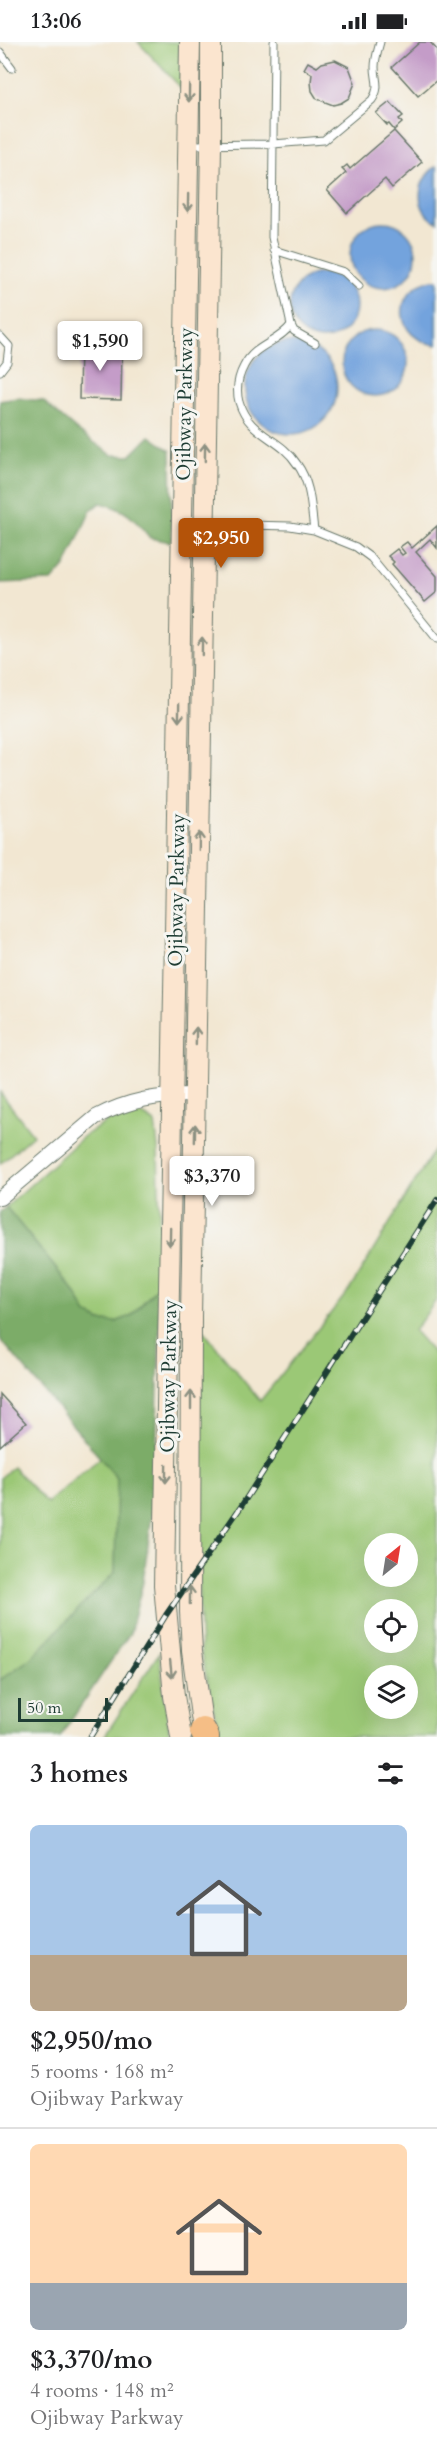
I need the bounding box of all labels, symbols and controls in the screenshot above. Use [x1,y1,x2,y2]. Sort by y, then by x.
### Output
text: 13:06 [30,6,81,36]
one-way arrow [184,83,195,103]
one-way arrow [182,193,194,213]
pin: $1,590 [51,321,149,372]
text: $1,590 [71,327,129,354]
street label: Ojibway Parkway [170,327,199,481]
one-way arrow [199,442,211,462]
pin: $2,950 [172,518,270,569]
text: $2,950 [192,524,250,551]
one-way arrow [196,637,207,657]
one-way arrow [173,703,185,723]
street label: Ojibway Parkway [162,813,191,967]
one-way arrow [193,832,205,852]
one-way arrow [190,1027,202,1047]
one-way arrow [189,1123,200,1143]
pin: $3,370 [163,1156,261,1207]
text: $3,370 [183,1162,241,1189]
one-way arrow [164,1227,176,1247]
street label: Ojibway Parkway [154,1299,183,1453]
one-way arrow [185,1391,196,1411]
one-way arrow [160,1464,172,1484]
north arrow [364,1533,418,1587]
map controls [364,1533,418,1719]
one-way arrow [184,1586,196,1606]
button: locate [364,1599,418,1653]
one-way arrow [165,1658,176,1678]
button: layers [364,1665,418,1719]
scale bar [18,1695,108,1722]
text: 50 m [27,1697,61,1719]
text: 3 homes [30,1756,128,1791]
icon: filters [374,1757,407,1790]
icon: home [165,1864,273,1972]
text: $2,950/mo [30,2023,153,2058]
text: 5 rooms · 168 m² [30,2058,174,2085]
text: Ojibway Parkway [30,2085,184,2112]
icon: home [165,2183,273,2291]
text: $3,370/mo [30,2342,153,2377]
text: 4 rooms · 148 m² [30,2377,174,2404]
text: Ojibway Parkway [30,2404,184,2431]

